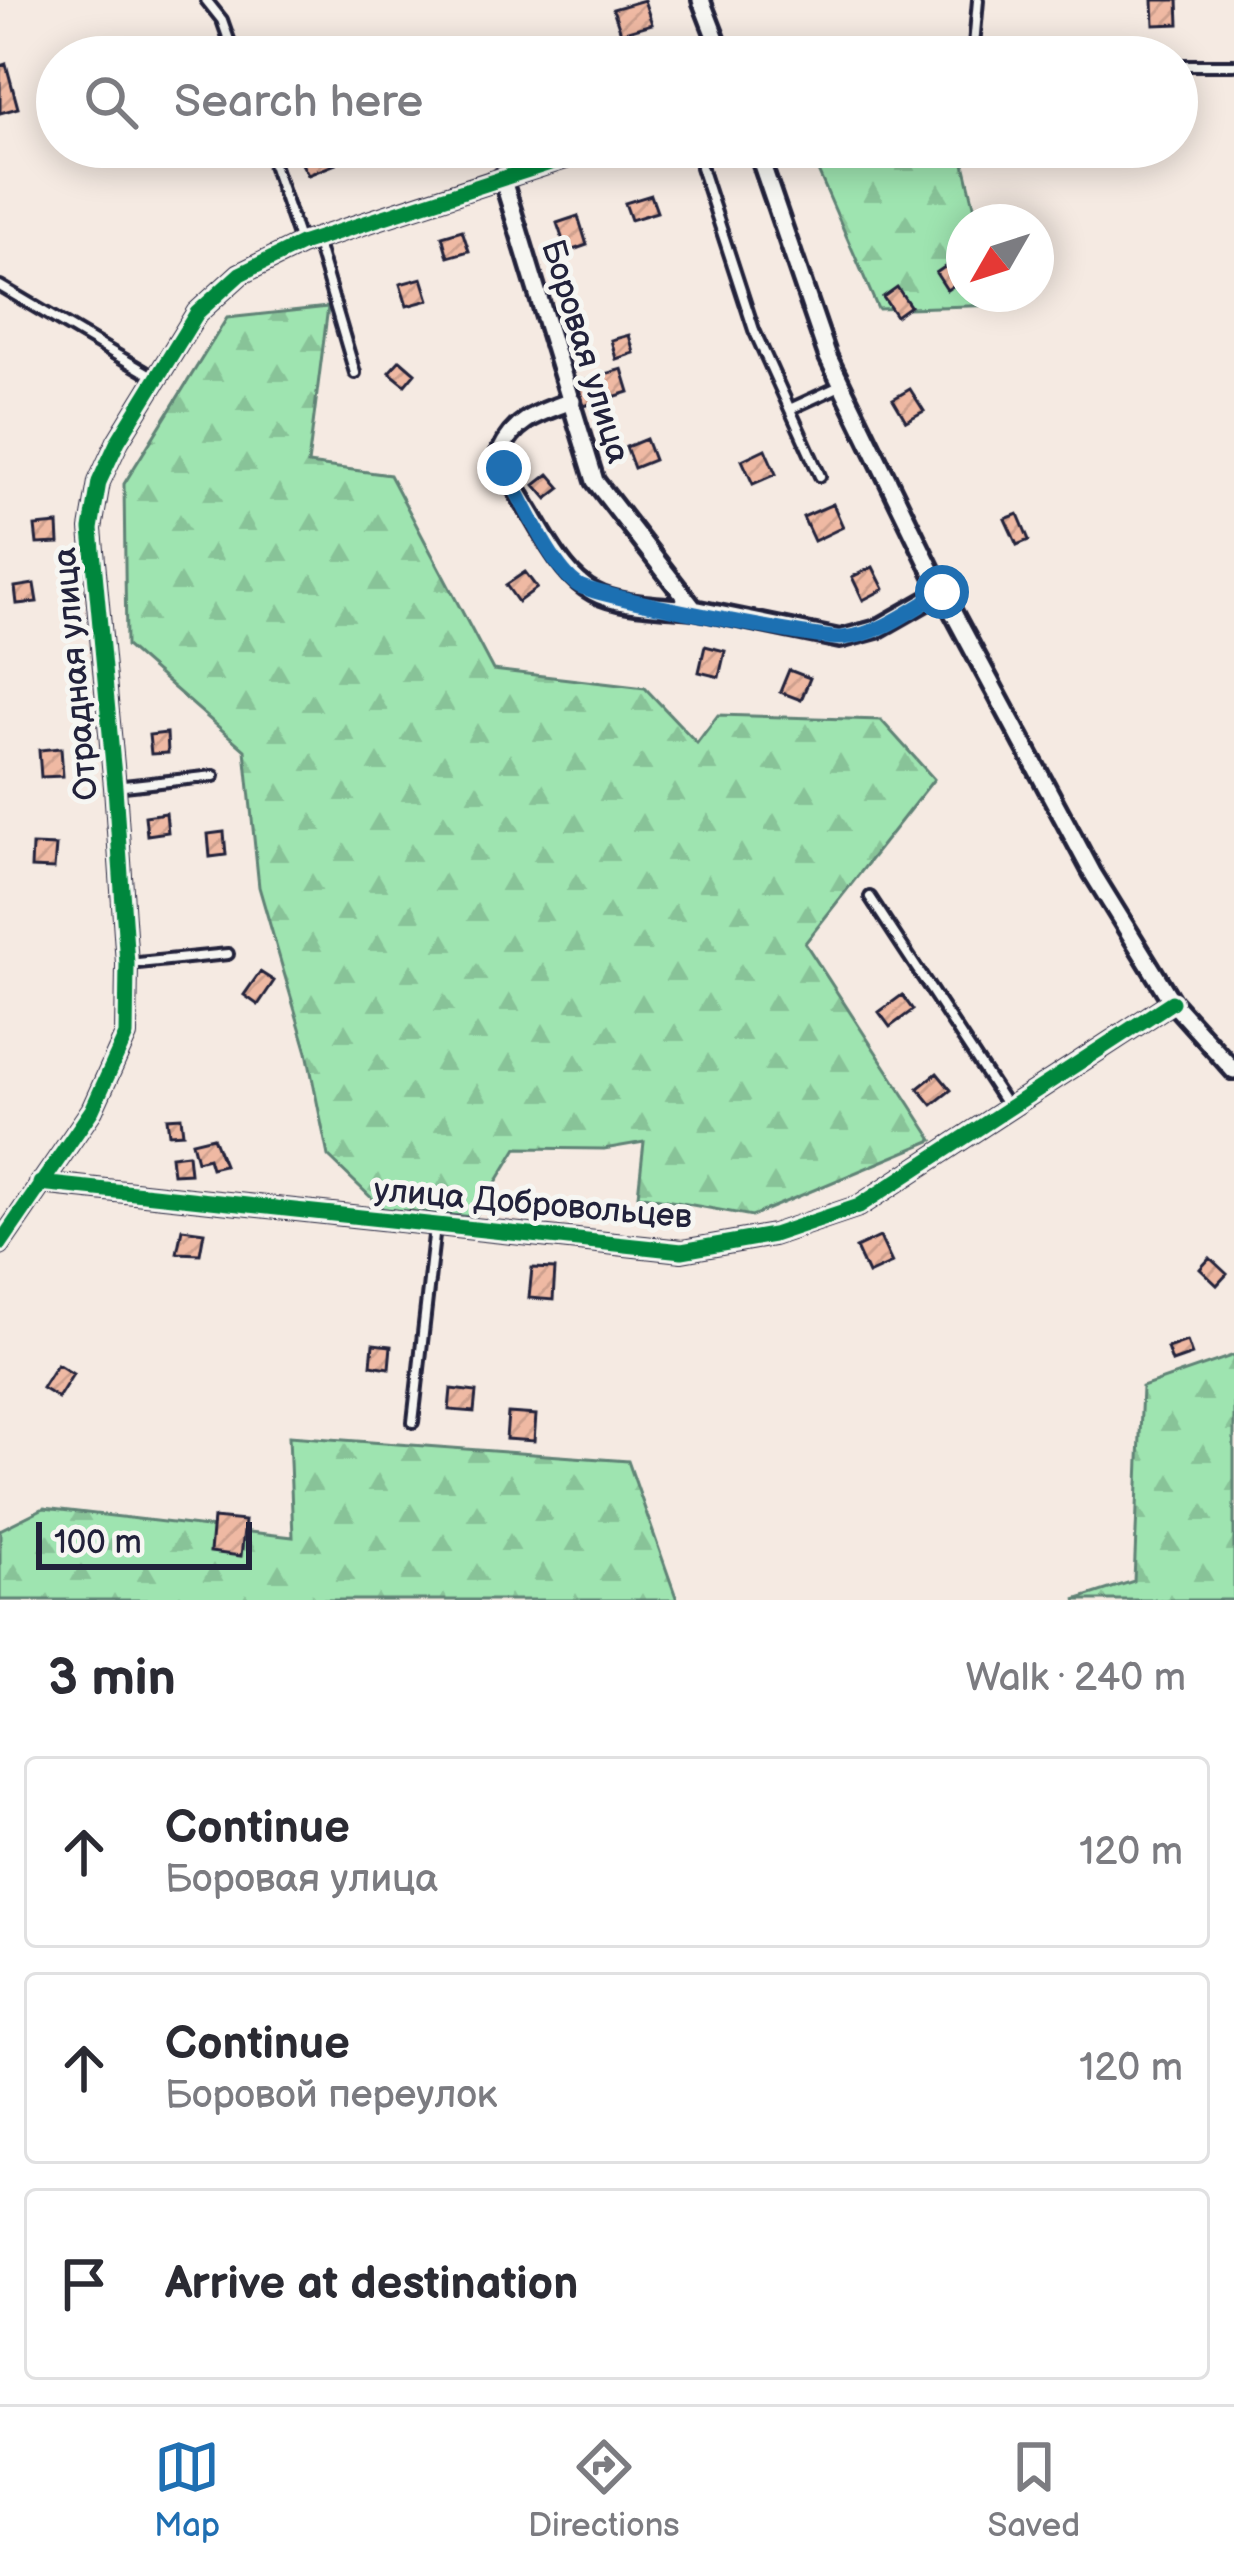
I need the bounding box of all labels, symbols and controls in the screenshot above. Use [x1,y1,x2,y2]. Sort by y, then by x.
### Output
search box [36,36,1198,168]
icon: search [78,69,144,135]
text: Search here [174,75,423,130]
north arrow [946,204,1054,312]
street label: Боровая улица [532,235,638,468]
route end [477,441,531,495]
street label: Отрадная улица [45,546,107,802]
route start [915,565,969,619]
street label: улица Добровольцев [372,1170,693,1238]
scale bar [36,1516,252,1569]
text: 100 m [54,1523,142,1563]
text: 3 min [48,1648,176,1709]
text: Walk · 240 m [965,1655,1186,1702]
text: Continue [165,1801,350,1856]
icon: ahead [51,1819,117,1885]
text: 120 m [1079,1829,1183,1876]
text: Боровая улица [165,1856,438,1903]
text: Continue [165,2017,350,2072]
icon: ahead [51,2035,117,2101]
text: 120 m [1079,2045,1183,2092]
text: Боровой переулок [165,2072,498,2119]
icon: arrive [51,2251,117,2317]
text: Arrive at destination [165,2257,578,2312]
tab: Map [154,2434,220,2546]
tab: Directions [528,2434,680,2546]
tab: Saved [987,2434,1080,2546]

